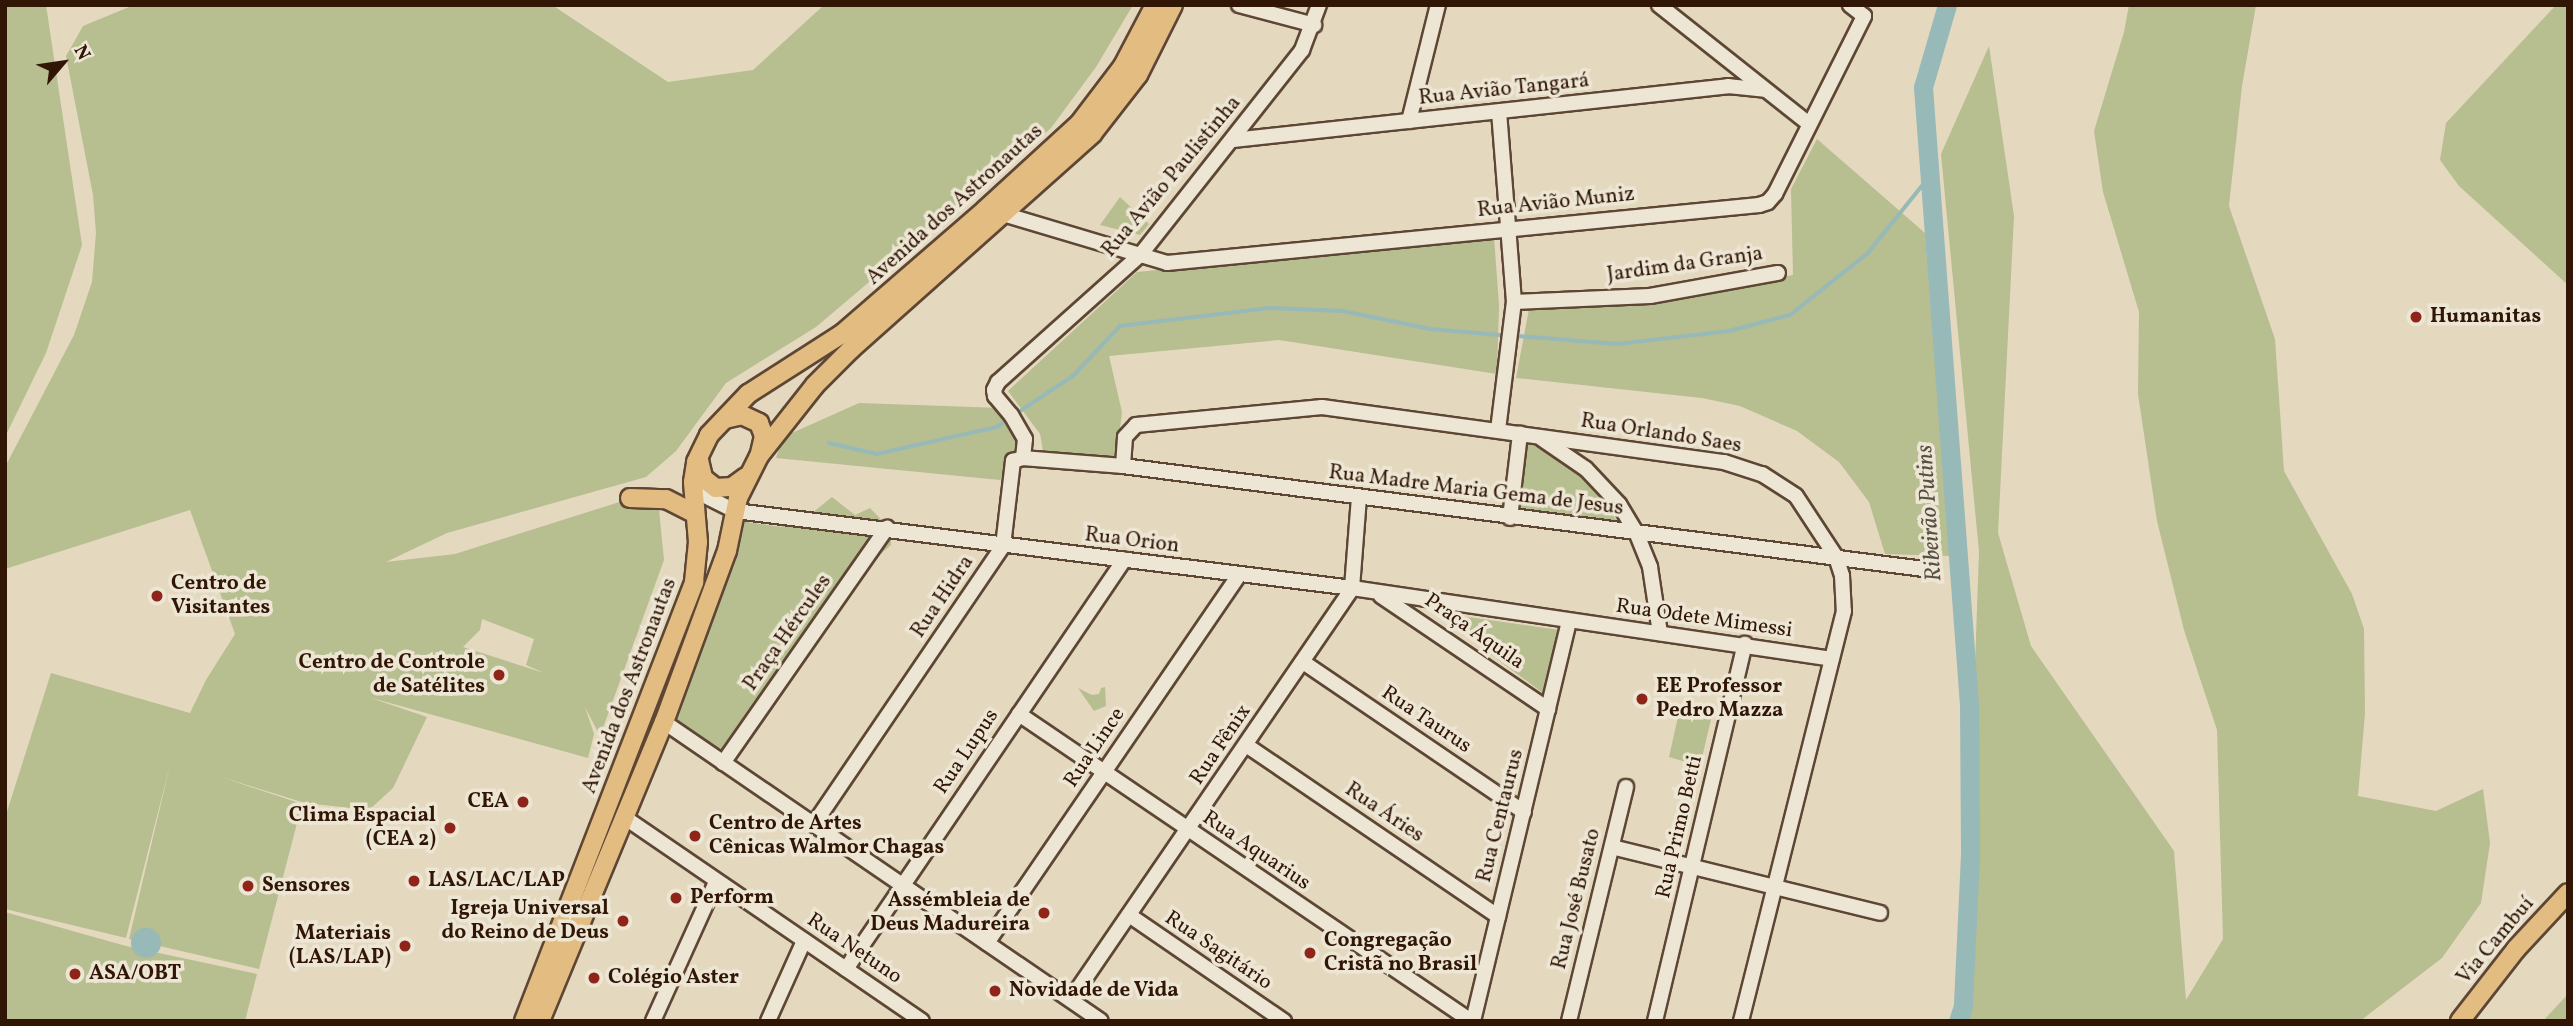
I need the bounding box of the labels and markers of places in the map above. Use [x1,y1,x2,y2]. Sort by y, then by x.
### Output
place label: Humanitas [2430,304,2541,330]
marker: Humanitas [2408,309,2424,325]
place label: Centro de Visitantes [171,571,270,621]
marker: Centro de Visitantes [149,588,165,604]
place label: Centro de Controle de Satélites [299,650,485,700]
marker: Centro de Controle de Satélites [491,667,507,683]
place label: EE Professor Pedro Mazza [1656,674,1783,724]
marker: EE Professor Pedro Mazza [1634,691,1650,707]
place label: CEA [468,789,509,815]
marker: CEA [515,794,531,810]
place label: Clima Espacial (CEA 2) [289,803,436,853]
place label: Centro de Artes Cênicas Walmor Chagas [709,811,945,861]
marker: Clima Espacial (CEA 2) [442,820,458,836]
marker: Centro de Artes Cênicas Walmor Chagas [687,828,703,844]
place label: LAS/LAC/LAP [428,868,565,894]
place label: Sensores [262,873,350,899]
marker: LAS/LAC/LAP [406,873,422,889]
marker: Sensores [240,878,256,894]
place label: Perform [690,885,774,911]
place label: Assémbleia de Deus Madureira [870,888,1030,938]
marker: Perform [668,890,684,906]
place label: Igreja Universal do Reino de Deus [441,896,609,946]
marker: Assémbleia de Deus Madureira [1036,905,1052,921]
marker: Igreja Universal do Reino de Deus [615,913,631,929]
place label: Materiais (LAS/LAP) [289,921,391,971]
place label: Congregação Cristã no Brasil [1324,928,1477,978]
marker: Materiais (LAS/LAP) [397,938,413,954]
marker: Congregação Cristã no Brasil [1302,945,1318,961]
place label: ASA/OBT [89,961,181,987]
place label: Colégio Aster [608,965,739,991]
marker: ASA/OBT [67,966,83,982]
marker: Colégio Aster [586,970,602,986]
place label: Novidade de Vida [1009,978,1179,1004]
marker: Novidade de Vida [987,983,1003,999]

